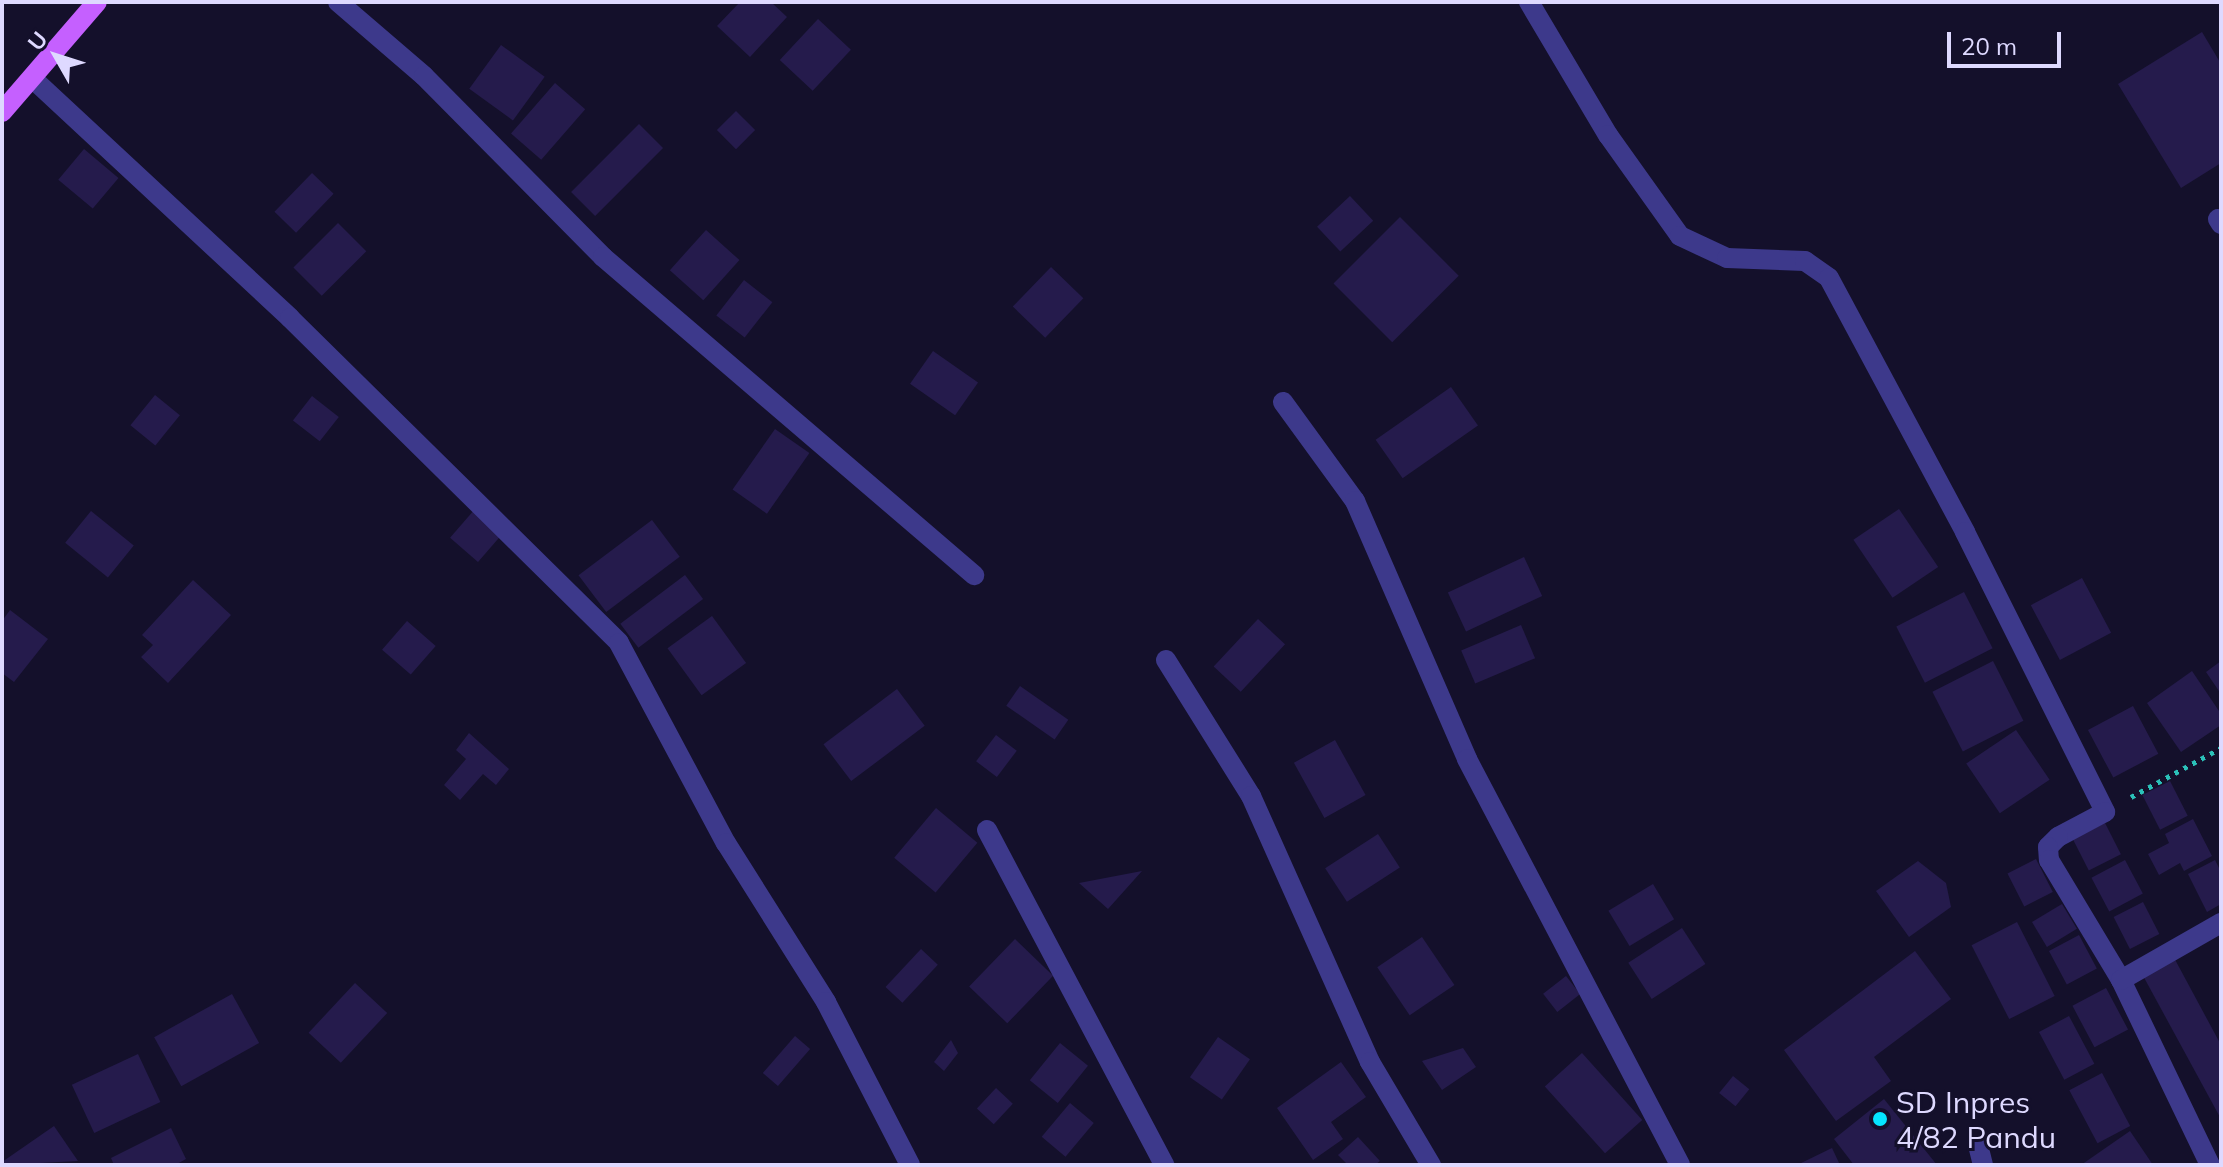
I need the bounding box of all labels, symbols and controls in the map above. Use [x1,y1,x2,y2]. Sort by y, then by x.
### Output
north arrow [16,16,96,96]
scale bar [1951,16,2065,66]
text: U [21,26,53,56]
text: 20 m [1961,31,2017,61]
place label: SD Inpres 4/82 Pandu [1896,1084,2056,1154]
marker: SD Inpres 4/82 Pandu [1871,1110,1889,1128]

